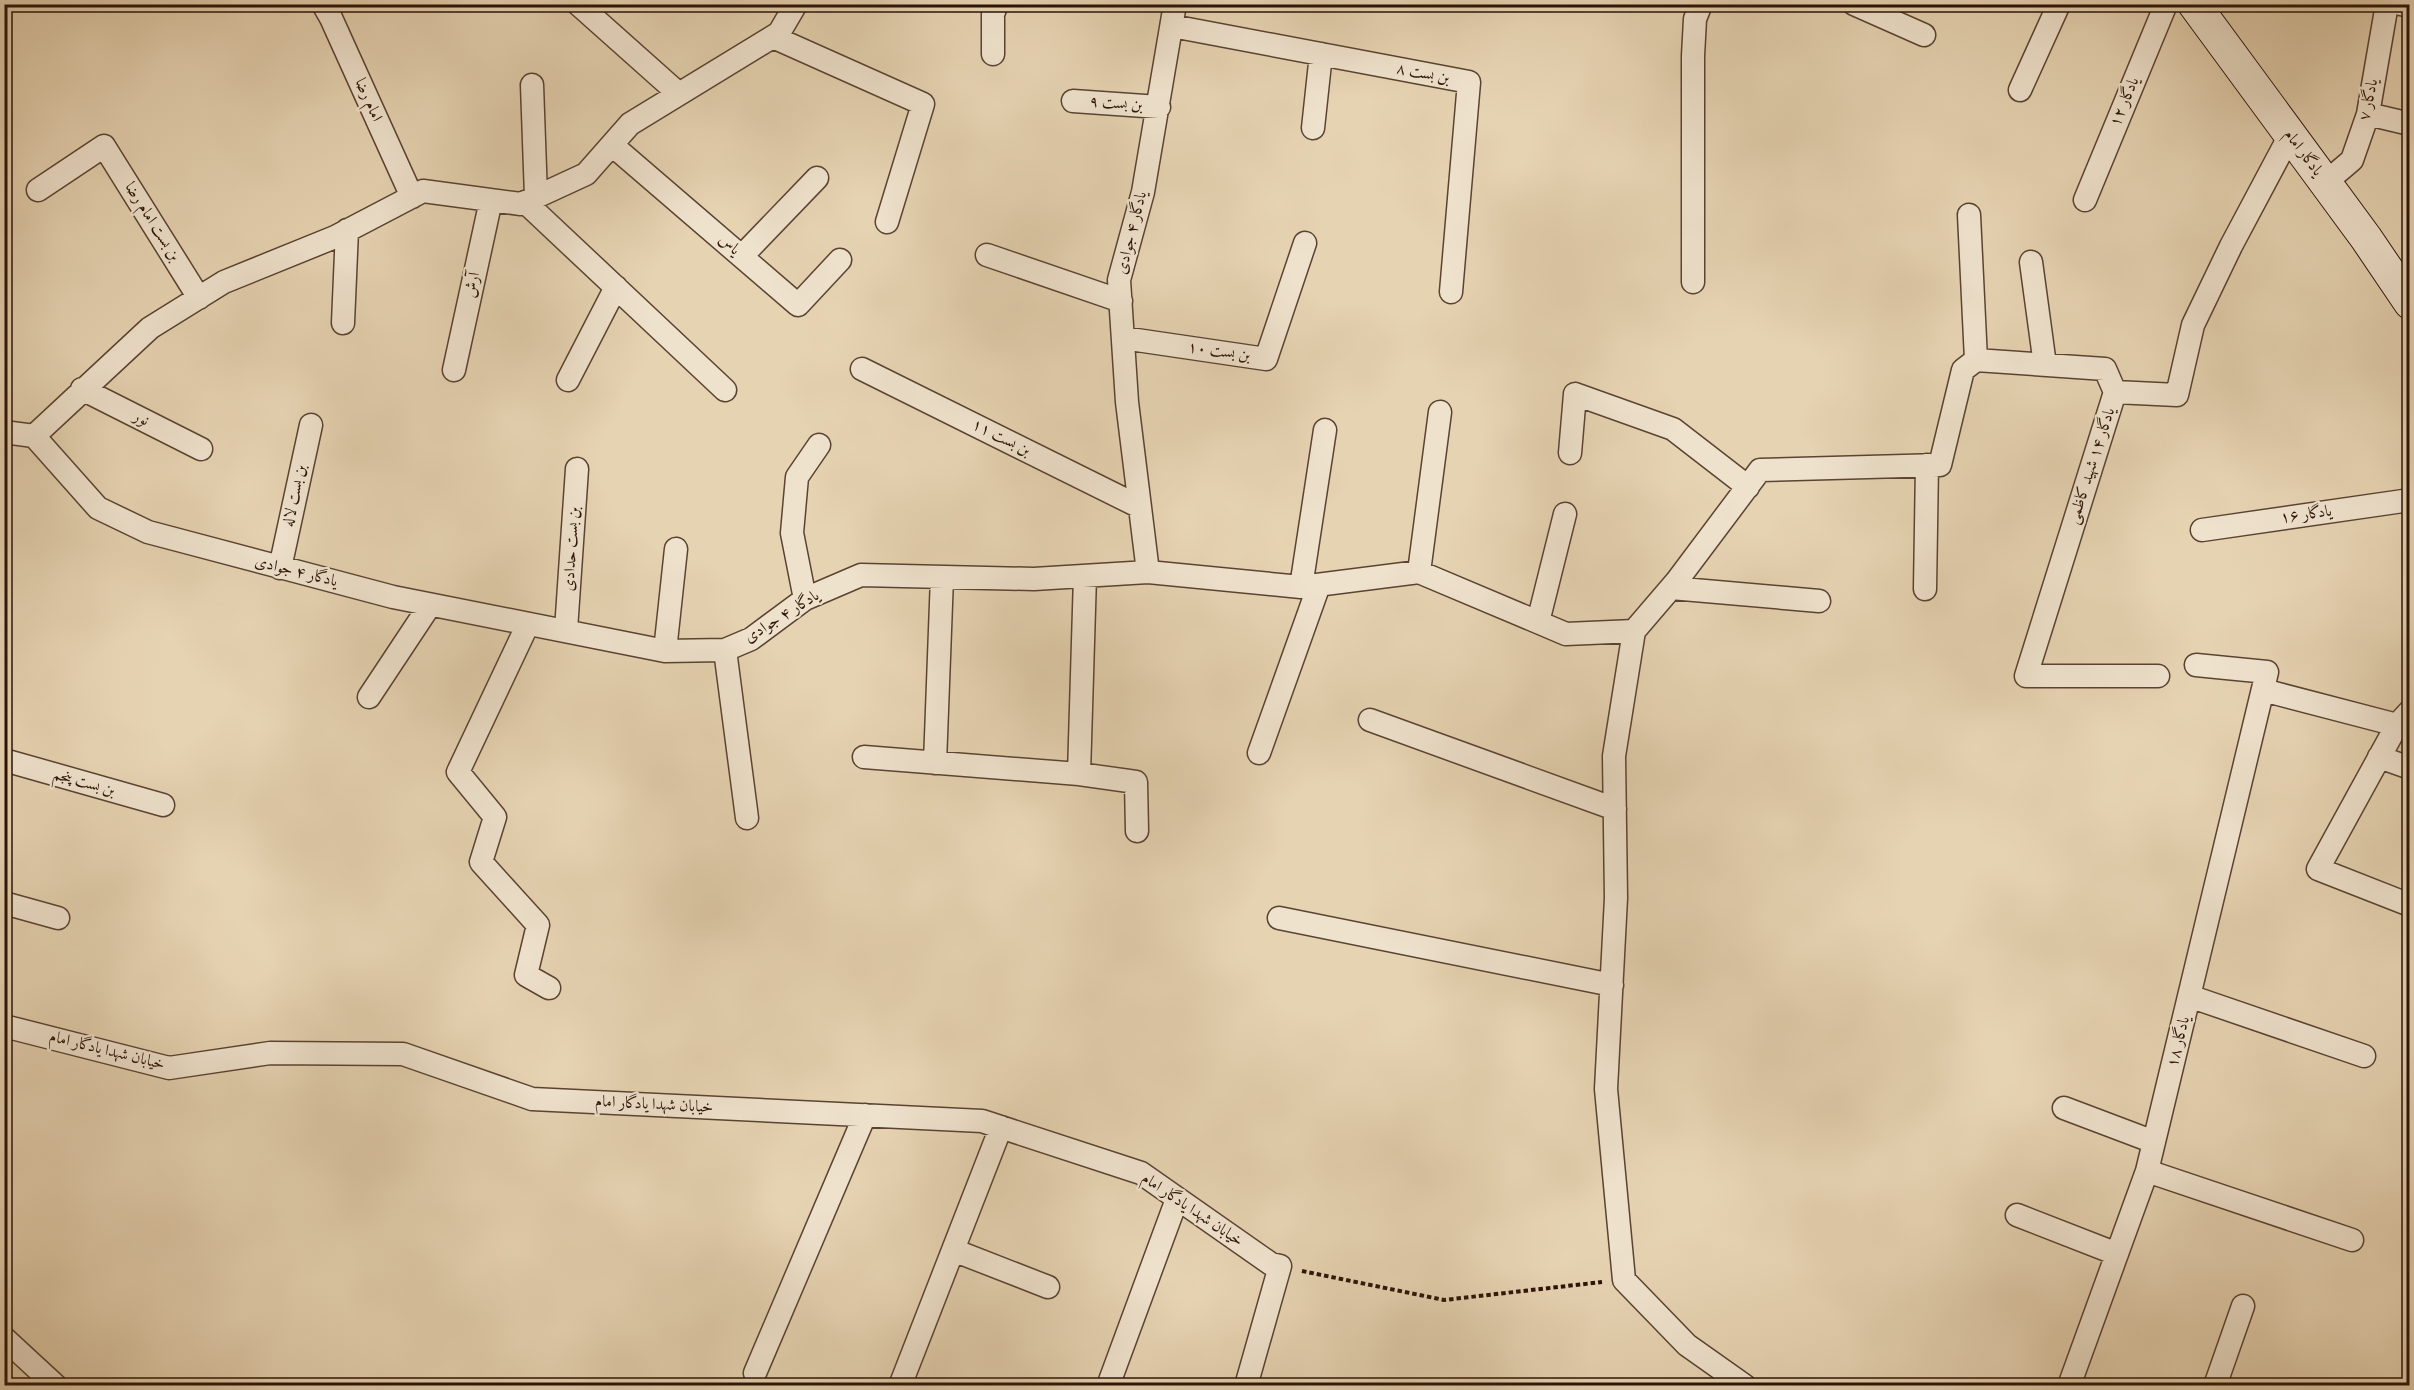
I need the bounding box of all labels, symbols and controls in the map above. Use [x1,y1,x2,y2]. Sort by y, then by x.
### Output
street label: بن بست ۸ [1395,59,1451,89]
street label: یادگار ۱۲ [2105,73,2145,130]
street label: امام رضا [347,75,386,126]
street label: یادگار ۷ [2354,76,2383,123]
street label: بن بست ۹ [1088,92,1144,116]
street label: یادگار امام [2276,125,2329,183]
street label: بن بست امام رضا [117,179,184,267]
street label: یادگار ۴ جوادی [1111,188,1152,277]
street label: یاس [714,230,745,261]
street label: آرش [460,269,486,300]
street label: بن بست ۱۰ [1186,338,1252,366]
street label: یادگار ۱۴ شهید کاظمی [2063,404,2121,527]
street label: نور [128,406,152,431]
street label: بن بست ۱۱ [968,415,1034,461]
street label: بن بست لاله [279,463,311,529]
street label: یادگار ۱۶ [2279,500,2334,529]
street label: بن بست حدادی [559,506,585,592]
street label: یادگار ۴ جوادی [252,551,341,592]
street label: یادگار ۴ جوادی [740,585,824,648]
street label: بن بست پنجم [50,765,117,805]
street label: یادگار ۱۸ [2162,1013,2195,1070]
street label: خیابان شهدا یادگار امام [46,1026,167,1078]
street label: خیابان شهدا یادگار امام [594,1091,714,1121]
street label: خیابان شهدا یادگار امام [1136,1168,1247,1254]

